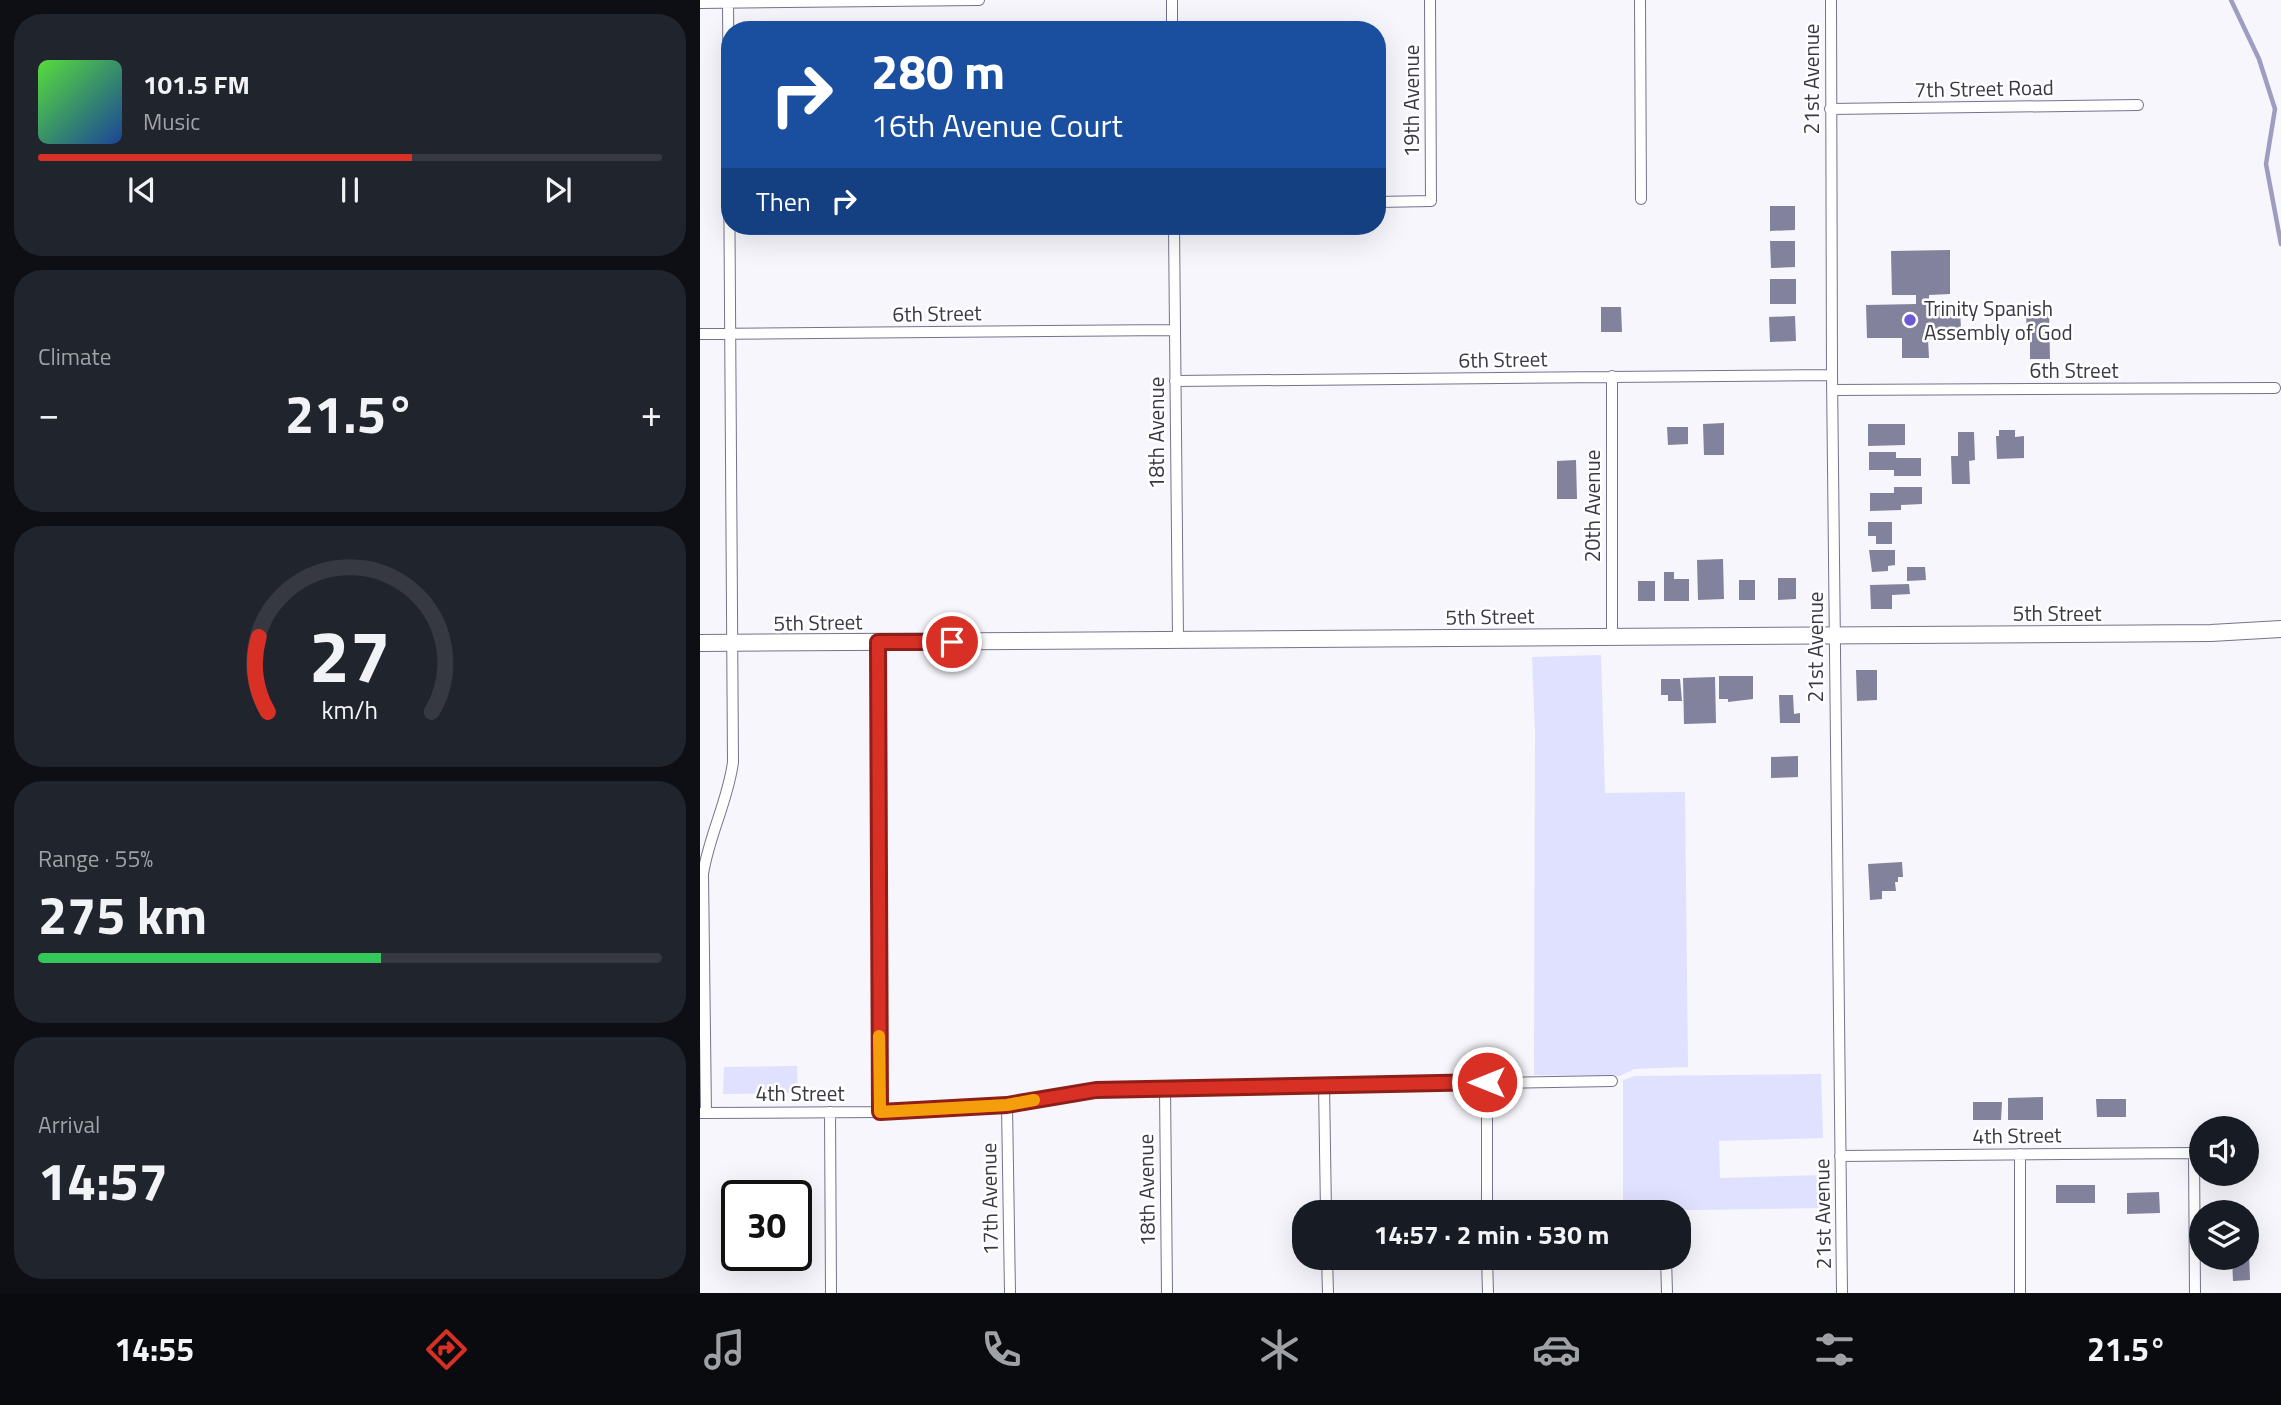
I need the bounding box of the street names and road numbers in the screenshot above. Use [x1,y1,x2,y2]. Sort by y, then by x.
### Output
street label: 21st Avenue [1795,24,1827,134]
street label: 19th Avenue [1395,45,1427,157]
street label: 7th Street Road [1914,71,2054,105]
street label: 6th Street [892,296,982,330]
street label: 6th Street [1458,342,1548,376]
street label: 6th Street [2029,354,2119,386]
street label: 18th Avenue [1140,377,1172,489]
street label: 20th Avenue [1576,450,1608,562]
street label: 21st Avenue [1799,592,1831,702]
street label: 5th Street [2012,597,2102,629]
street label: 5th Street [1445,599,1535,633]
street label: 5th Street [773,605,863,639]
street label: 4th Street [755,1077,845,1109]
street label: 4th Street [1972,1118,2062,1152]
street label: 18th Avenue [1129,1133,1163,1247]
street label: 17th Avenue [972,1142,1006,1256]
street label: 21st Avenue [1805,1158,1839,1270]

